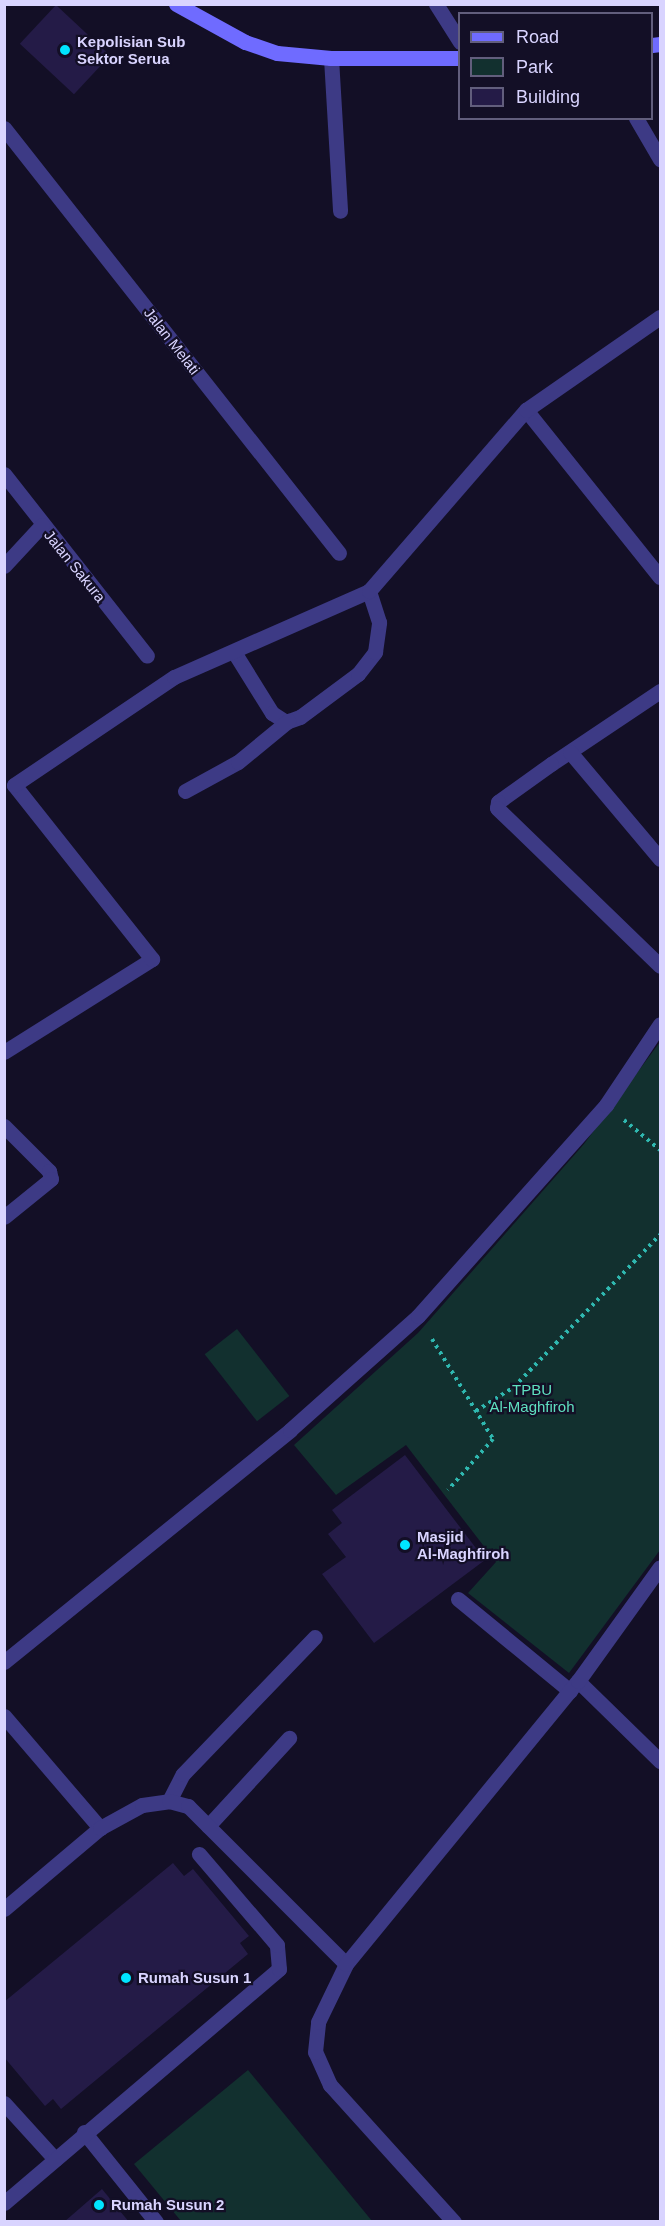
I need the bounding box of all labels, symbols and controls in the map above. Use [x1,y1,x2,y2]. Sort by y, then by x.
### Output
legend [458,12,653,120]
text: Road [516,27,559,47]
place label: Kepolisian Sub Sektor Serua [77,32,185,67]
marker: Kepolisian Sub Sektor Serua [58,43,72,57]
text: Park [516,57,553,77]
text: Building [516,87,580,107]
street label: Jalan Melati [140,304,204,378]
street label: Jalan Sakura [40,526,110,606]
park label: TPBU Al-Maghfiroh [489,1380,575,1415]
place label: Masjid Al-Maghfiroh [417,1527,509,1562]
marker: Masjid Al-Maghfiroh [398,1538,412,1552]
place label: Rumah Susun 1 [138,1969,251,1987]
marker: Rumah Susun 1 [119,1971,133,1985]
place label: Rumah Susun 2 [111,2196,224,2214]
marker: Rumah Susun 2 [92,2198,106,2212]

